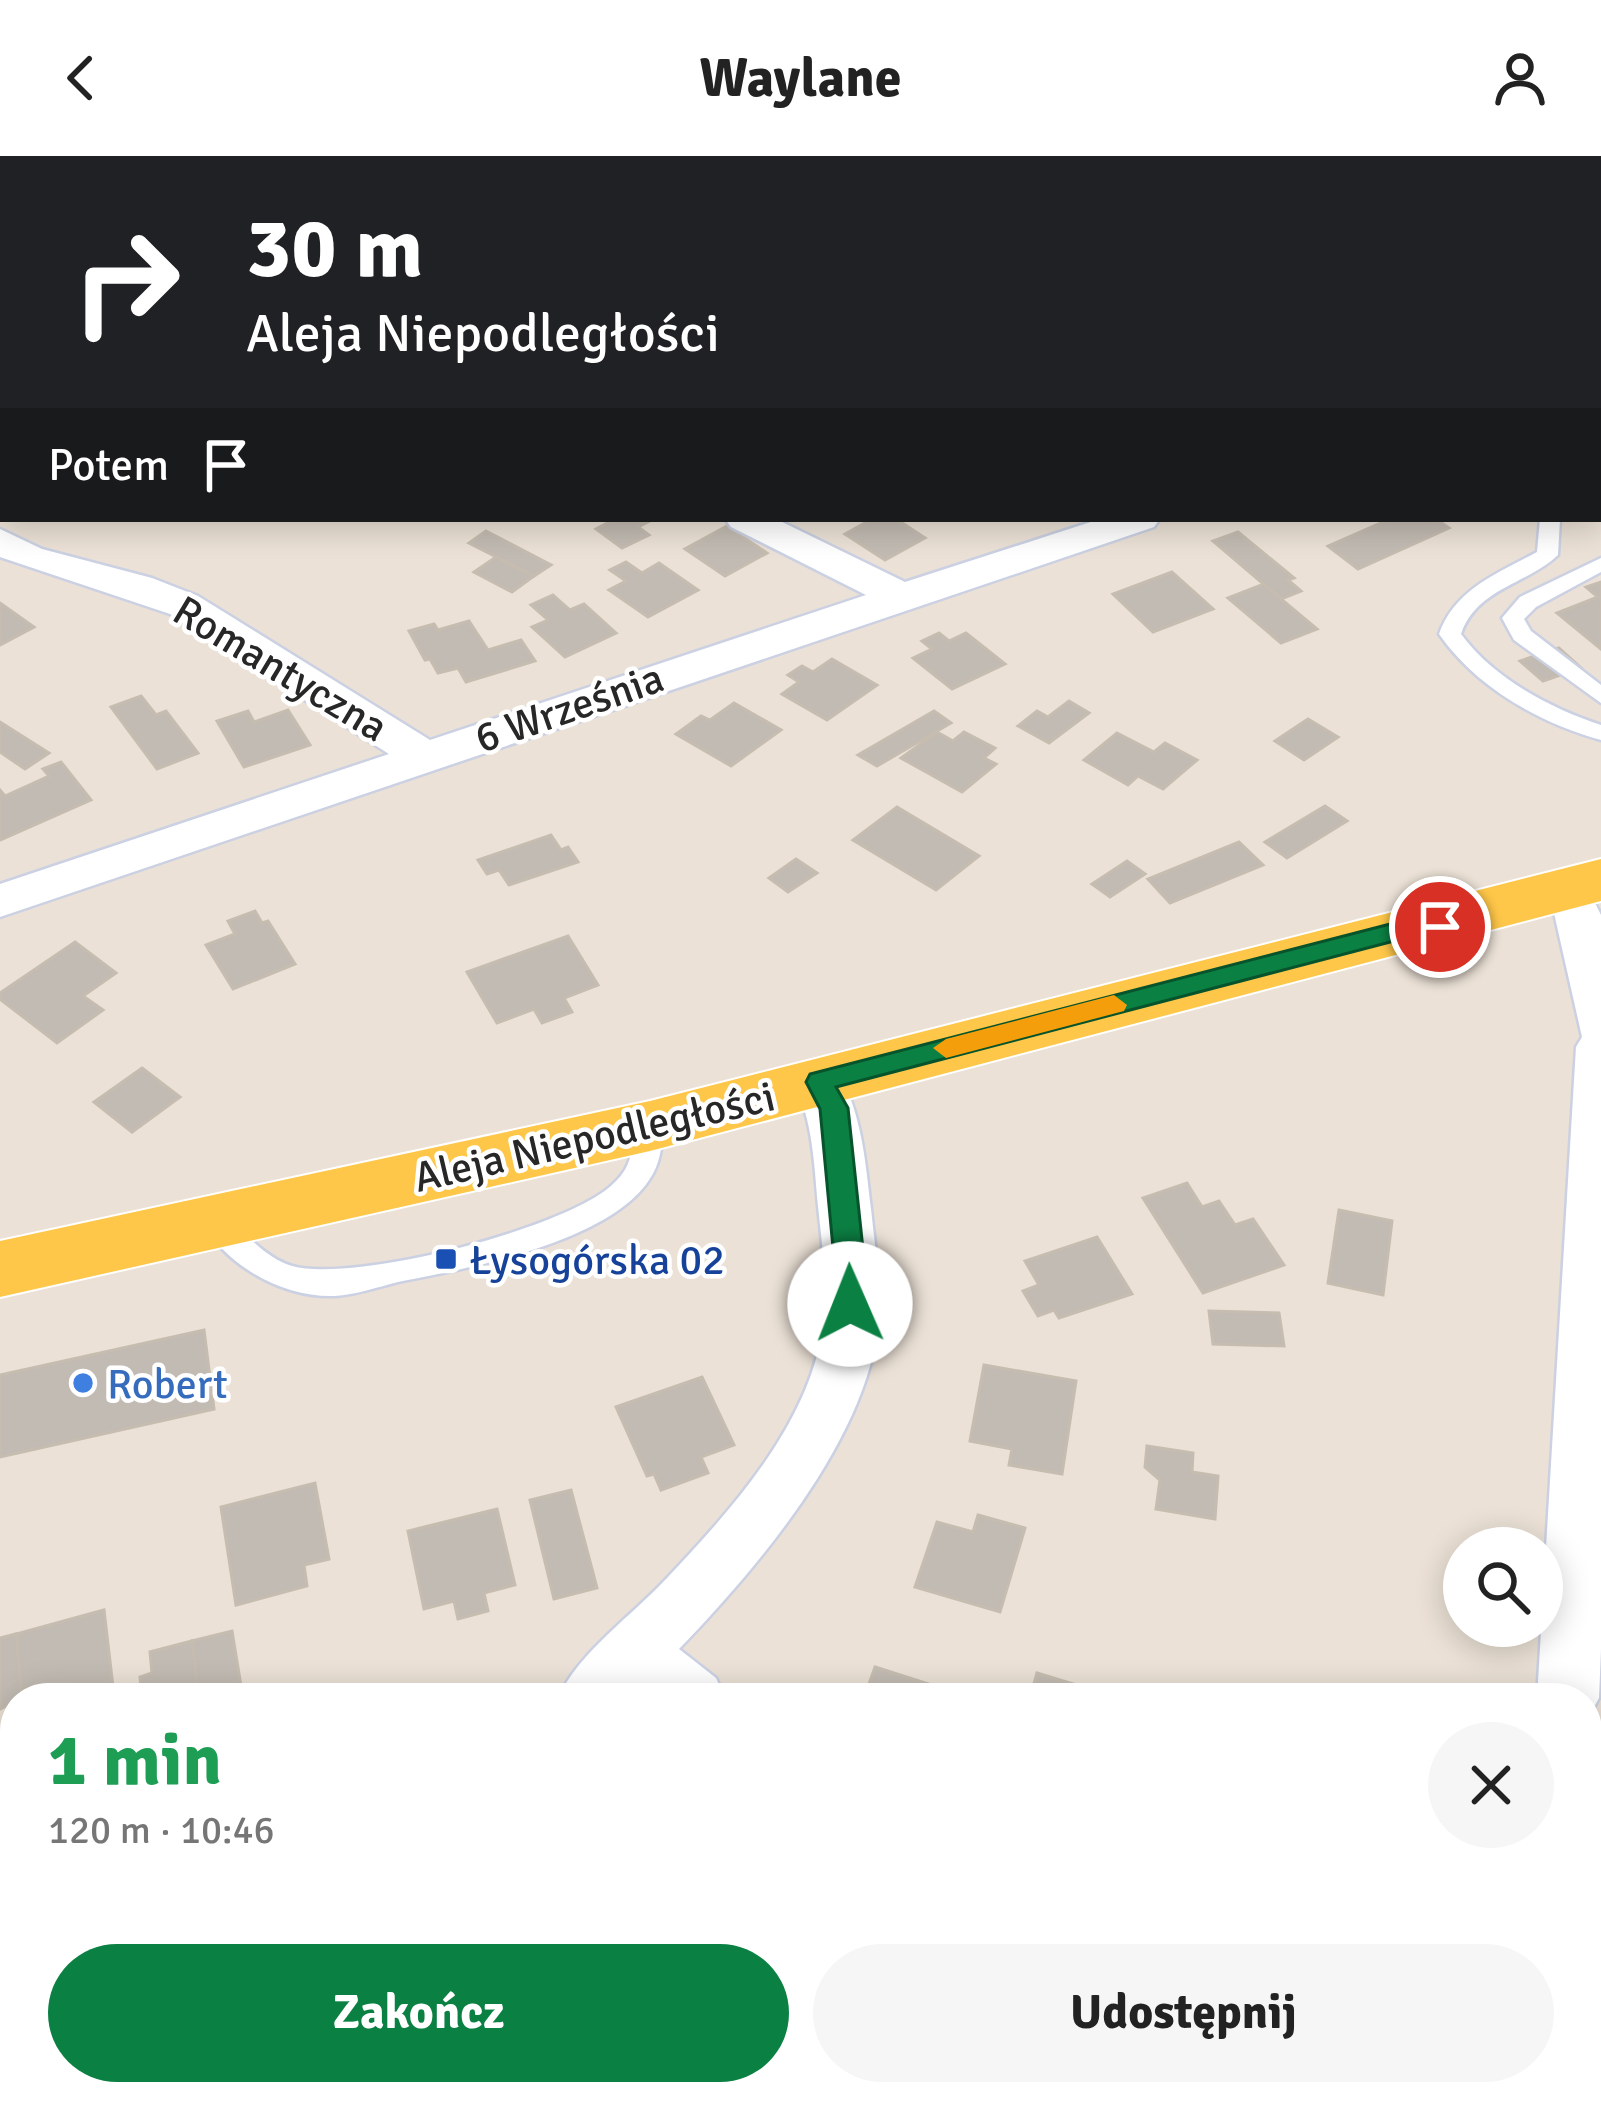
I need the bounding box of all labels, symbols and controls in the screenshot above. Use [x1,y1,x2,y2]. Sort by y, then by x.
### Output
icon: back [48,45,114,111]
text: Waylane [699,45,902,112]
icon: person [1487,45,1553,111]
text: 30 m [246,197,423,301]
icon: right [48,204,204,360]
text: Aleja Niepodległości [246,300,720,367]
icon: arrive [193,432,259,498]
text: Potem [48,438,169,493]
street label: Romantyczna [164,585,397,753]
street label: 6 Września [469,652,670,764]
pin [1389,876,1491,978]
icon: arrive [1407,894,1473,960]
street label: Aleja Niepodległości [409,1071,780,1204]
place label: Łysogórska 02 [470,1235,725,1286]
position arrow [787,1241,913,1367]
marker: Łysogórska 02 [433,1246,459,1272]
place label: Robert [107,1359,228,1410]
marker: Robert [70,1370,96,1396]
map controls [1443,1527,1563,1647]
button: search [1443,1527,1563,1647]
text: 1 min [48,1716,222,1805]
button: close [1428,1722,1554,1848]
text: 120 m · 10:46 [48,1806,275,1854]
button: Zakończ [48,1944,789,2082]
button: Udostępnij [813,1944,1554,2082]

